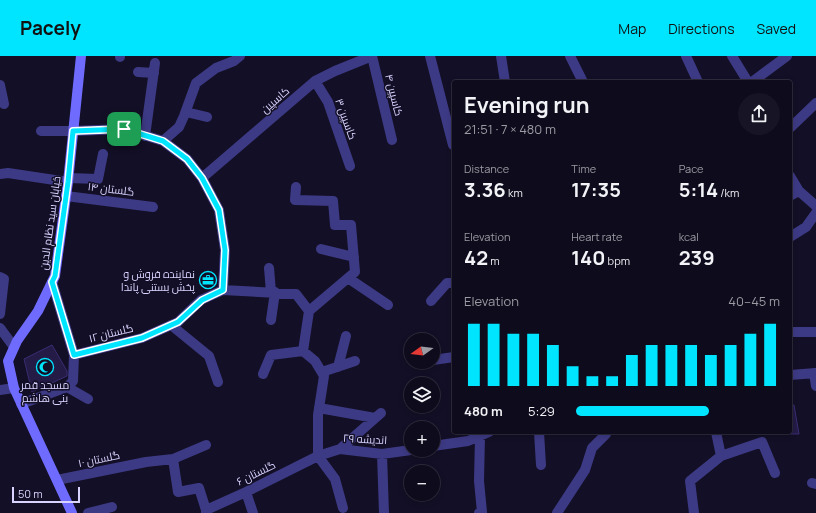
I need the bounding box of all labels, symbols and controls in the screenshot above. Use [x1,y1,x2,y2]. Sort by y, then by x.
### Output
text: Pacely [20,15,81,41]
text: Map [618,19,646,38]
text: Directions [668,19,735,38]
text: Saved [757,19,796,38]
street label: کاسپین ۴ [382,72,407,118]
street label: کاسپین [257,83,292,116]
text: Evening run [464,90,589,120]
button: share [738,93,780,135]
street label: کاسپین ۳ [332,96,361,142]
pin [107,112,141,146]
icon: arrive [113,118,135,140]
text: 21:51 · 7 × 480 m [464,120,556,138]
text: Distance [464,161,509,176]
text: Time [571,161,596,176]
text: Pace [679,161,704,176]
street label: خیابان سید نظام الدین [35,175,65,271]
text: 3.36 [464,176,506,203]
text: 17:35 [571,176,621,203]
text: 5:14 [679,176,718,203]
street label: گلستان ۱۴ [87,178,135,199]
text: km [506,185,523,200]
text: /km [718,185,739,200]
text: Elevation [464,229,510,244]
text: Heart rate [571,229,622,244]
text: kcal [679,229,699,244]
text: 42 [464,244,488,271]
text: 140 [571,244,605,271]
text: 239 [679,244,715,271]
text: m [488,253,500,268]
text: bpm [605,253,630,268]
place label: نماینده فروش و پخش بستنی پاندا [121,266,195,294]
office icon: نماینده فروش و پخش بستنی پاندا [198,270,218,290]
text: Elevation [464,292,519,310]
text: 40–45 m [728,292,780,310]
street label: گلستان ۱۲ [87,320,135,345]
north arrow [404,333,440,369]
map controls [404,333,440,501]
mosque icon: مسجد قمر بنی هاشم [35,357,55,377]
place label: مسجد قمر بنی هاشم [20,377,69,406]
button: layers [404,377,440,413]
text: 480 m [464,402,503,420]
text: 5:29 [528,402,555,420]
button: + [404,421,440,457]
street label: اندیشه ۲۹ [343,430,388,447]
street label: گلستان ۱۰ [77,447,121,470]
street label: گلستان ۶ [234,457,278,488]
button: − [404,465,440,501]
scale bar [12,485,80,504]
text: 50 m [18,486,43,501]

